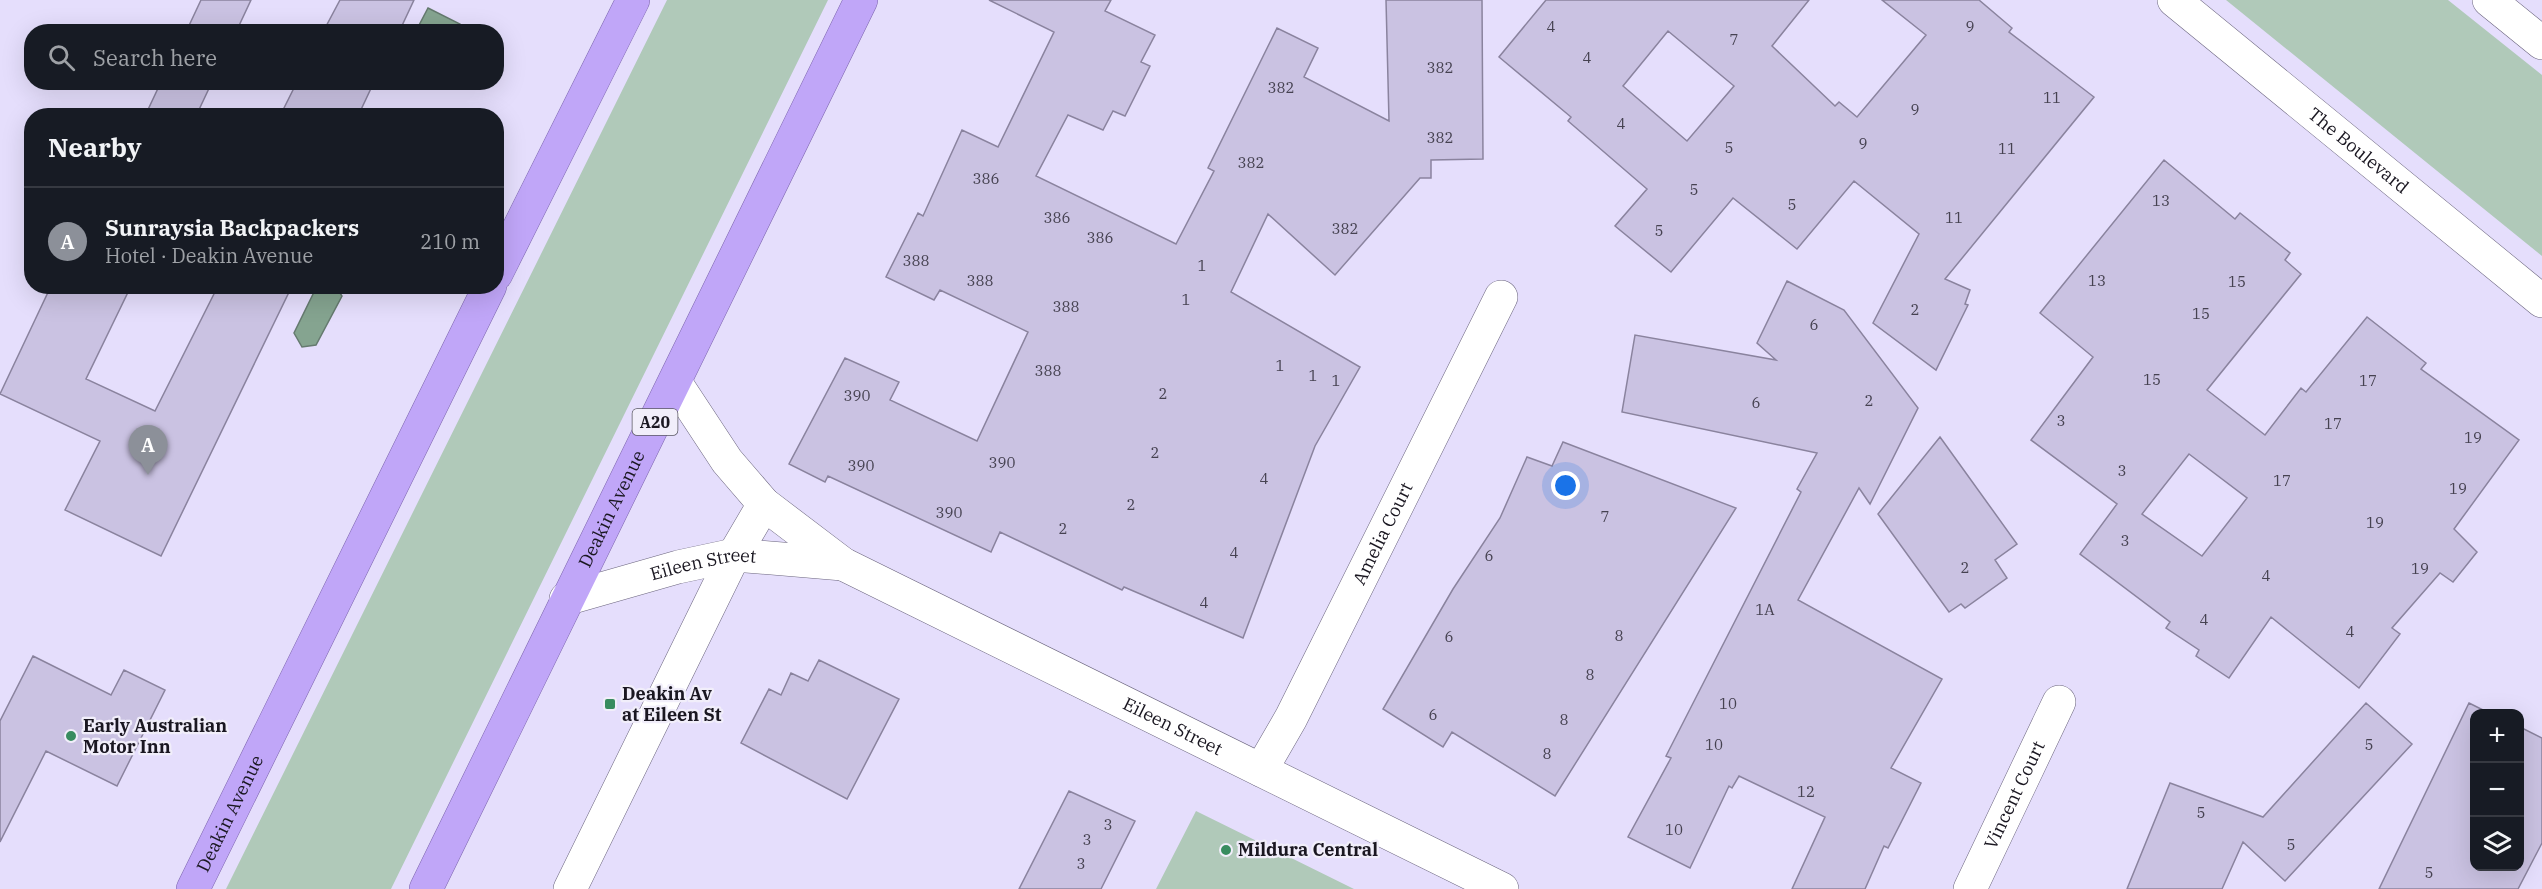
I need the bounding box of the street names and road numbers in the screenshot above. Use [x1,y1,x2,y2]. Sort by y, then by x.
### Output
street label: The Boulevard [2303,102,2414,198]
road number: A20 [632,409,678,435]
street label: Deakin Avenue [573,446,650,571]
street label: Amelia Court [1347,478,1418,589]
street label: Eileen Street [647,543,757,585]
street label: Eileen Street [1119,692,1226,760]
street label: Vincent Court [1979,737,2050,853]
street label: Deakin Avenue [191,751,268,876]

